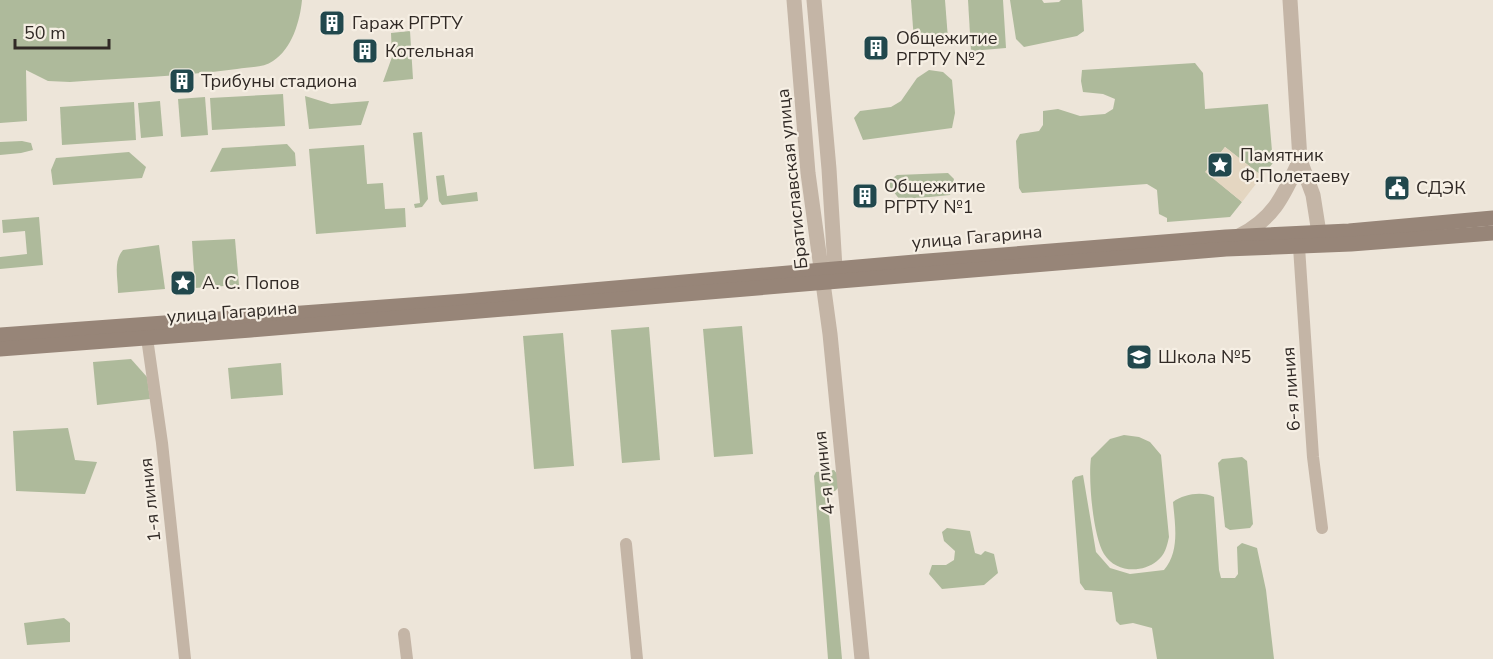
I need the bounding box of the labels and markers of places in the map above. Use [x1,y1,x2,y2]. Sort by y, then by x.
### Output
building icon: Гараж РГРТУ [317,8,347,38]
place label: Гараж РГРТУ [352,11,463,35]
place label: Общежитие РГРТУ №2 [896,26,997,71]
building icon: Общежитие РГРТУ №2 [861,33,891,63]
building icon: Котельная [350,36,380,66]
place label: Котельная [385,39,474,63]
building icon: Трибуны стадиона [167,66,197,96]
place label: Трибуны стадиона [201,69,357,93]
place label: Памятник Ф.Полетаеву [1240,143,1350,188]
place icon: Памятник Ф.Полетаеву [1205,150,1235,180]
public building icon: СДЭК [1382,173,1412,203]
place label: Общежитие РГРТУ №1 [884,174,985,219]
place label: СДЭК [1416,176,1466,200]
building icon: Общежитие РГРТУ №1 [850,181,880,211]
place icon: А. С. Попов [168,268,198,298]
place label: А. С. Попов [202,271,300,295]
school or university icon: Школа №5 [1124,342,1154,372]
place label: Школа №5 [1158,345,1251,369]

